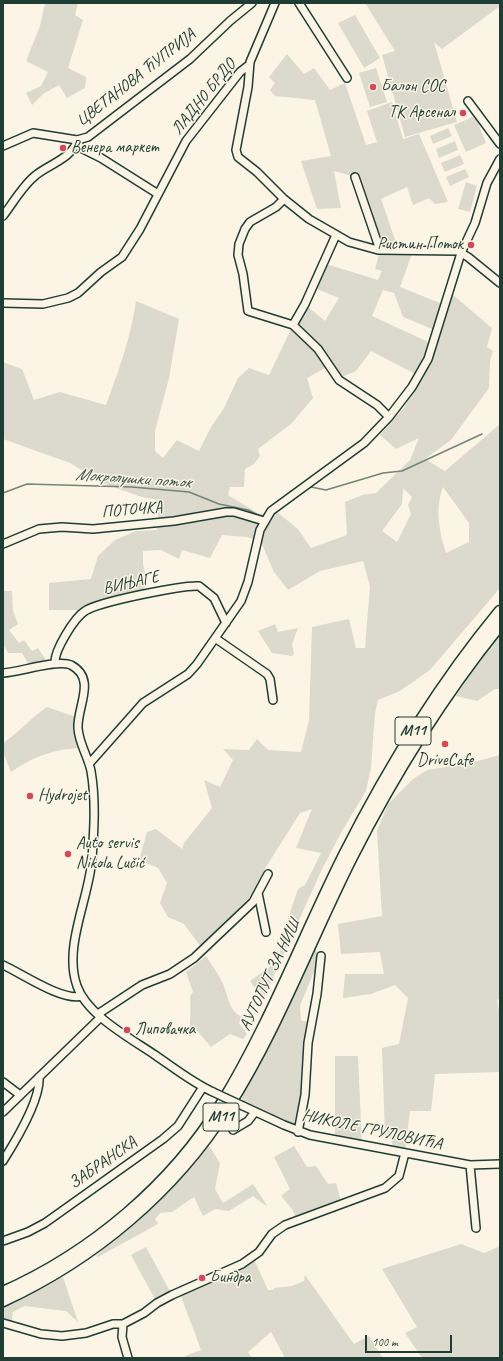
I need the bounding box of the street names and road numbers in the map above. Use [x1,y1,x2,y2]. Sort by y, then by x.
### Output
street label: ЦВЕТАНОВА ЋУПРИЈА [72,25,200,131]
street label: ЛАДНО БРДО [167,55,241,139]
street label: ПОТОЧКА [101,497,163,523]
street label: ВИЊАГЕ [101,567,161,599]
road number: M11 [395,717,431,745]
street label: АУТОПУТ ЗА НИШ [235,916,305,1034]
road number: M11 [203,1103,239,1131]
street label: НИКОЛЕ ГРУЛОВИЋА [300,1105,444,1155]
street label: ЗАБРАНСКА [65,1132,141,1194]

